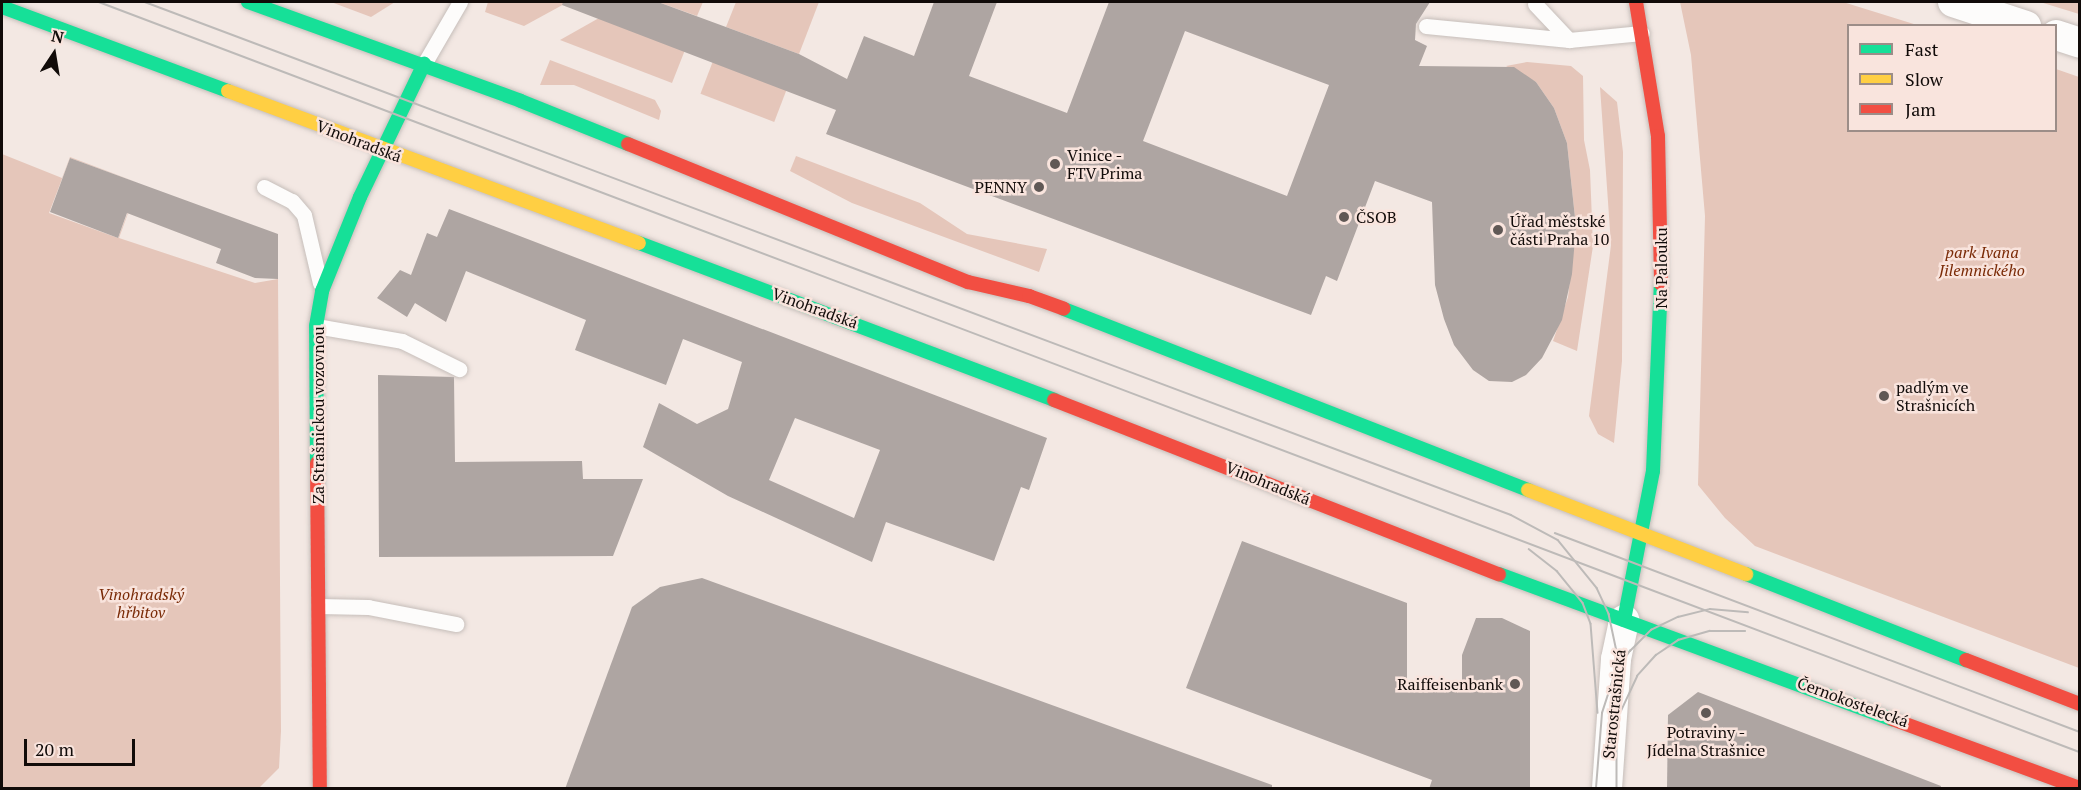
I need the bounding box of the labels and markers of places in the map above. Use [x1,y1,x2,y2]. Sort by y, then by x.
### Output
place label: Vinice - FTV Prima [1067,145,1143,183]
marker: Vinice - FTV Prima [1048,157,1062,171]
place label: PENNY [974,177,1027,197]
marker: PENNY [1032,180,1046,194]
place label: ČSOB [1356,207,1397,227]
marker: ČSOB [1337,210,1351,224]
place label: Úřad městské části Praha 10 [1510,211,1609,249]
marker: Úřad městské části Praha 10 [1491,223,1505,237]
place label: padlým ve Strašnicích [1896,377,1975,415]
marker: padlým ve Strašnicích [1877,389,1891,403]
place label: Raiffeisenbank [1397,674,1503,694]
marker: Raiffeisenbank [1508,677,1522,691]
marker: Potraviny - Jídelna Strašnice [1699,706,1713,720]
place label: Potraviny - Jídelna Strašnice [1647,722,1765,760]

